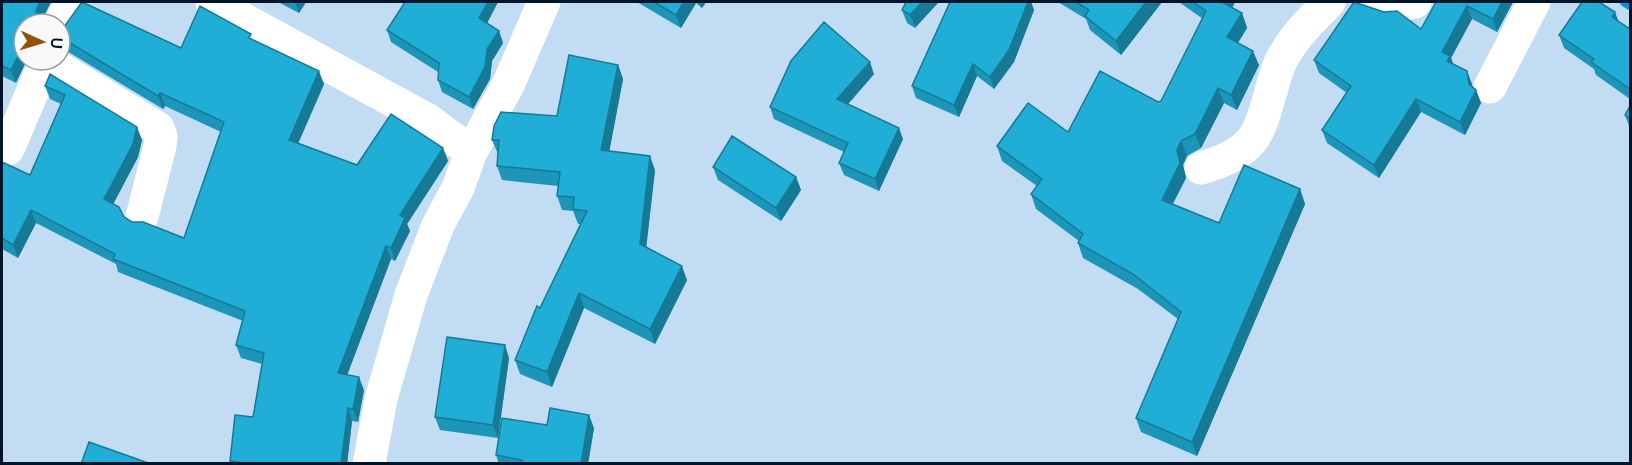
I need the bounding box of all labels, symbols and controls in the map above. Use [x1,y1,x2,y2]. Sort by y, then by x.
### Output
north arrow [12,12,72,72]
text: U [47,37,66,49]

